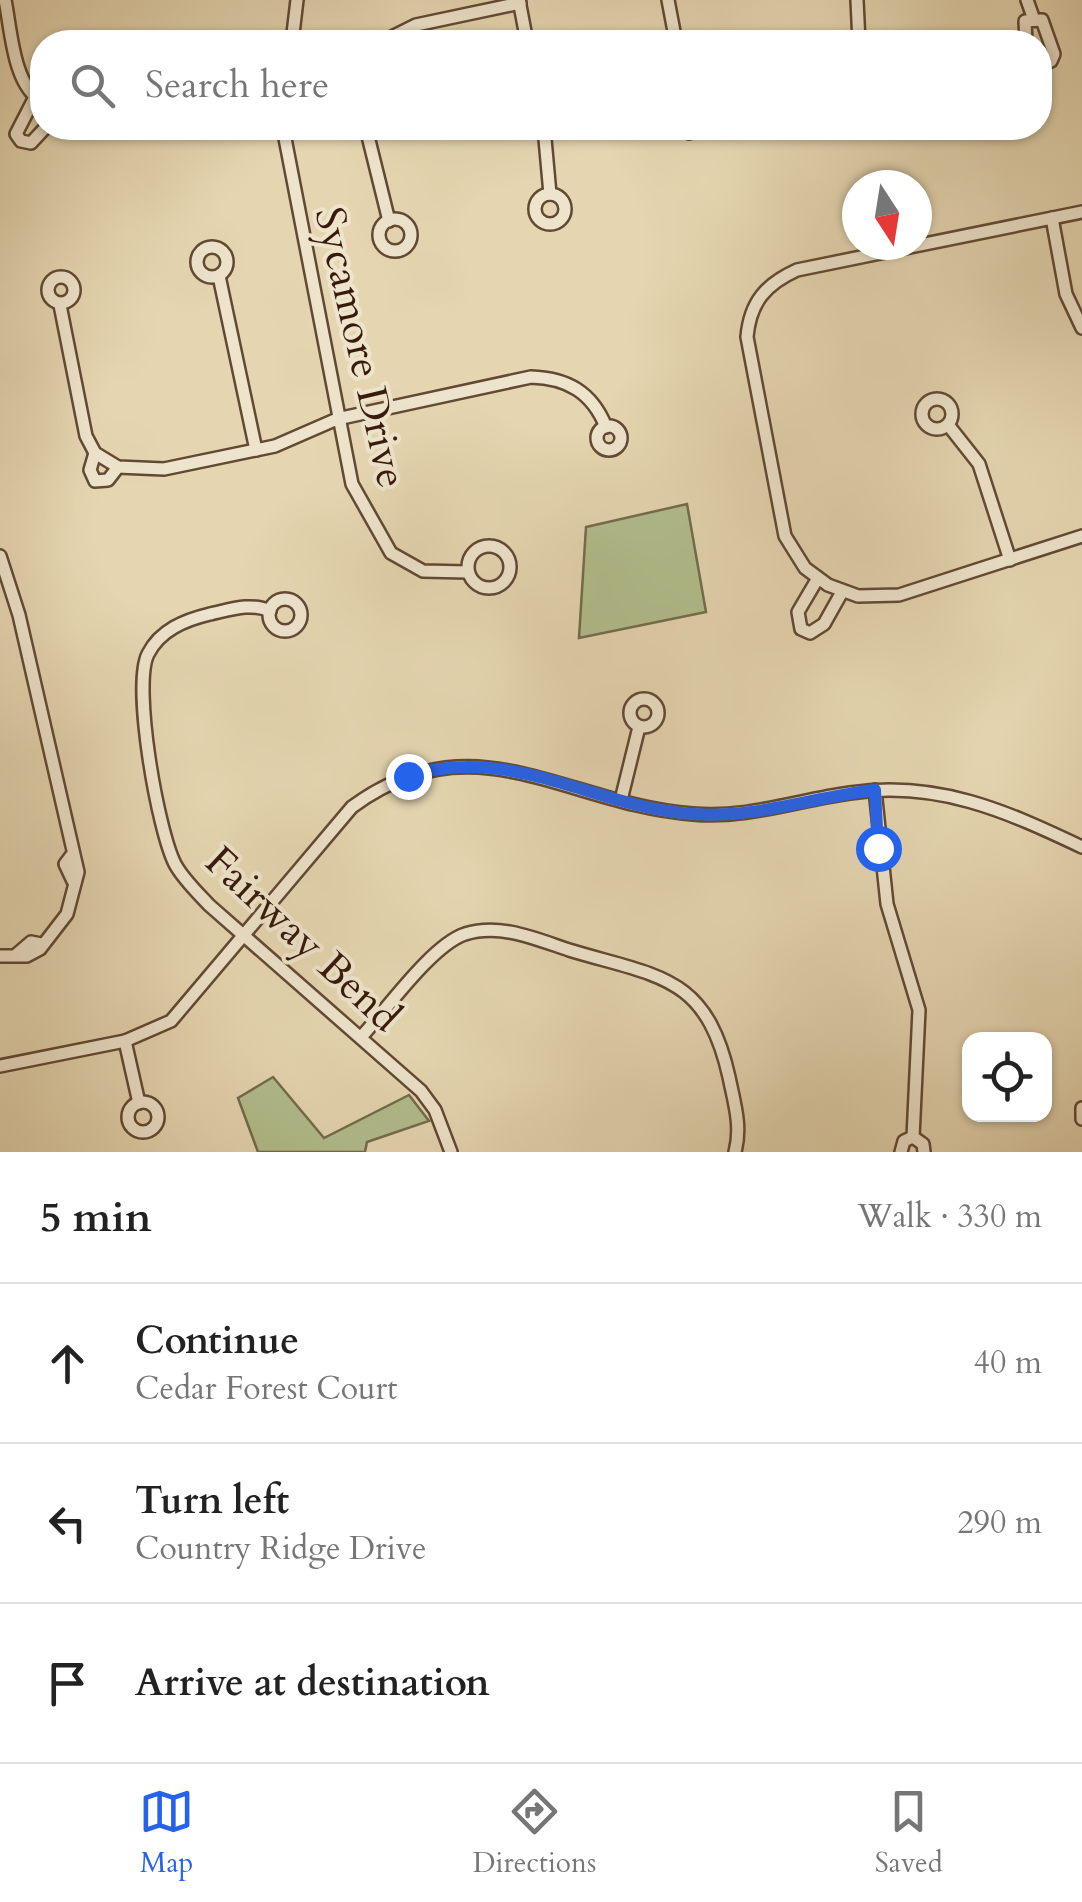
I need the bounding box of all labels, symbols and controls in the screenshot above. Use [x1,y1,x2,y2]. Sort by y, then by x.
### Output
search box [30,30,1052,140]
icon: search [65,58,120,113]
text: Search here [145,59,329,111]
north arrow [842,170,932,260]
street label: Sycamore Drive [301,202,420,493]
route end [386,754,432,800]
route start [856,826,902,872]
street label: Fairway Bend [193,834,413,1045]
map controls [962,1032,1052,1122]
button: locate [962,1032,1052,1122]
text: 5 min [40,1189,152,1246]
text: Walk · 330 m [857,1195,1042,1239]
text: Continue [135,1315,299,1367]
icon: ahead [40,1336,95,1391]
text: 40 m [974,1341,1042,1385]
text: Cedar Forest Court [135,1367,397,1411]
text: Turn left [135,1475,289,1527]
icon: left [40,1496,95,1551]
text: 290 m [957,1501,1042,1545]
text: Country Ridge Drive [135,1527,426,1571]
icon: arrive [40,1656,95,1711]
text: Arrive at destination [135,1657,490,1709]
tab: Map [139,1784,194,1882]
tab: Directions [473,1784,596,1882]
tab: Saved [875,1784,943,1882]

